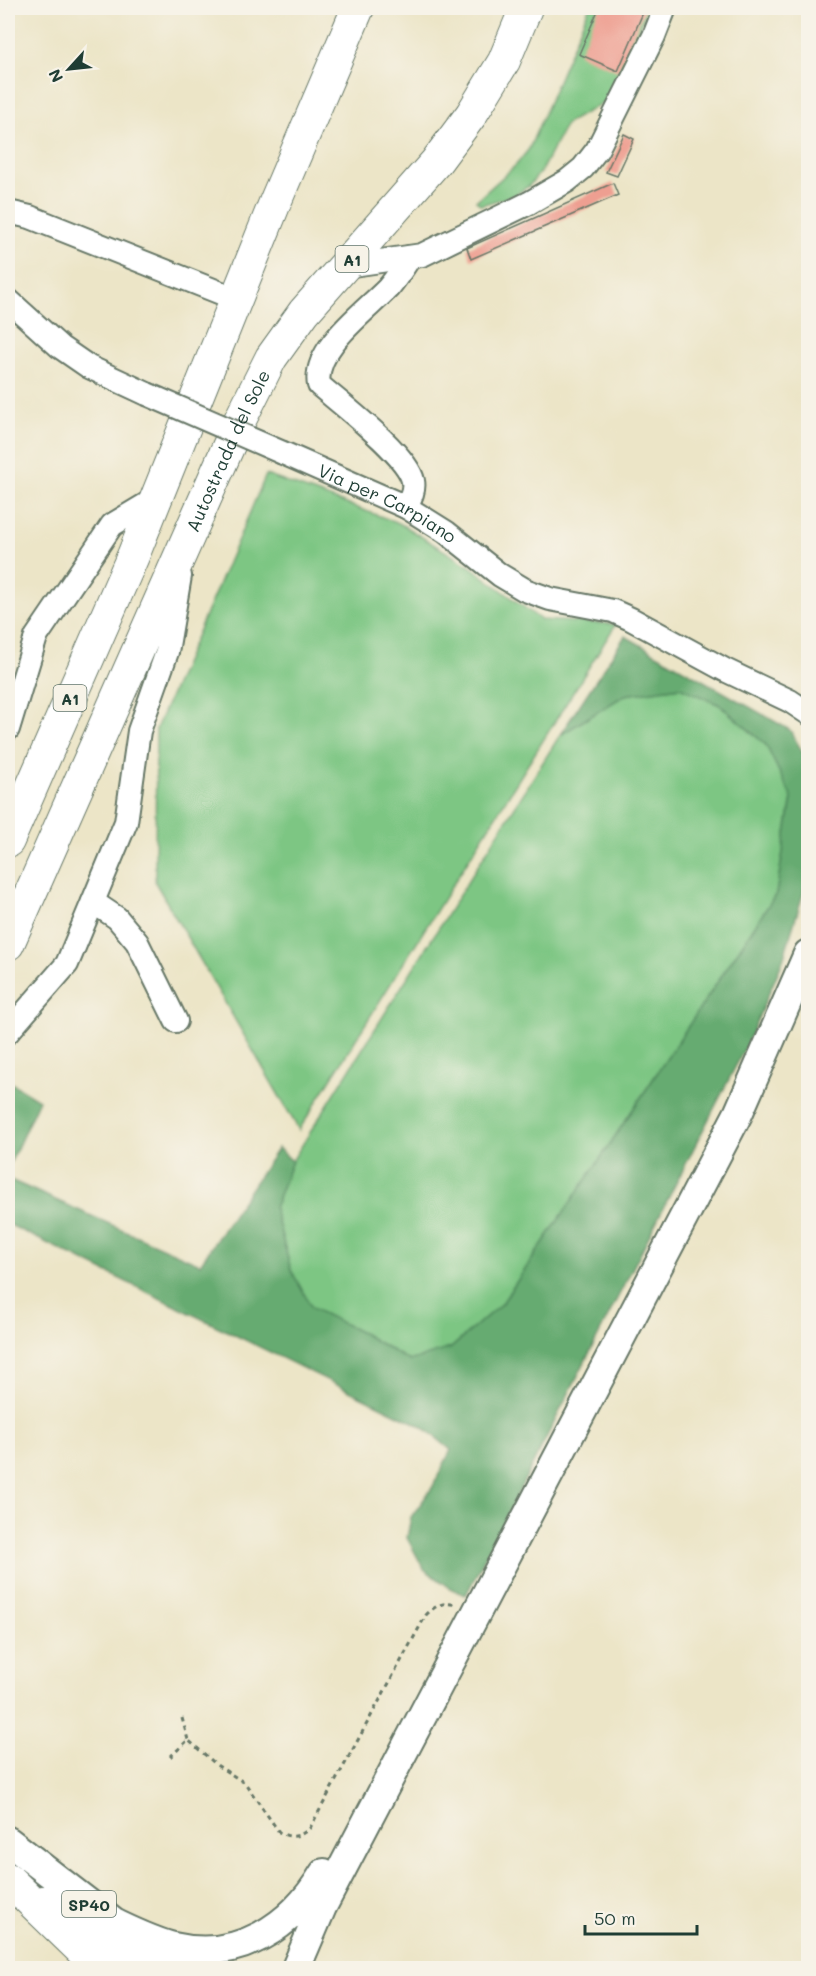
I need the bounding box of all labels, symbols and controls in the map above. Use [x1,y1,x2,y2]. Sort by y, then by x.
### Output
north arrow [39,39,99,99]
text: N [43,66,67,86]
road number: A1 [336,246,368,272]
street label: Autostrada del Sole [180,366,275,535]
street label: Via per Carpiano [314,458,462,548]
road number: A1 [54,685,86,711]
road number: SP40 [62,1891,116,1917]
scale bar [585,1898,698,1936]
text: 50 m [594,1906,636,1930]

